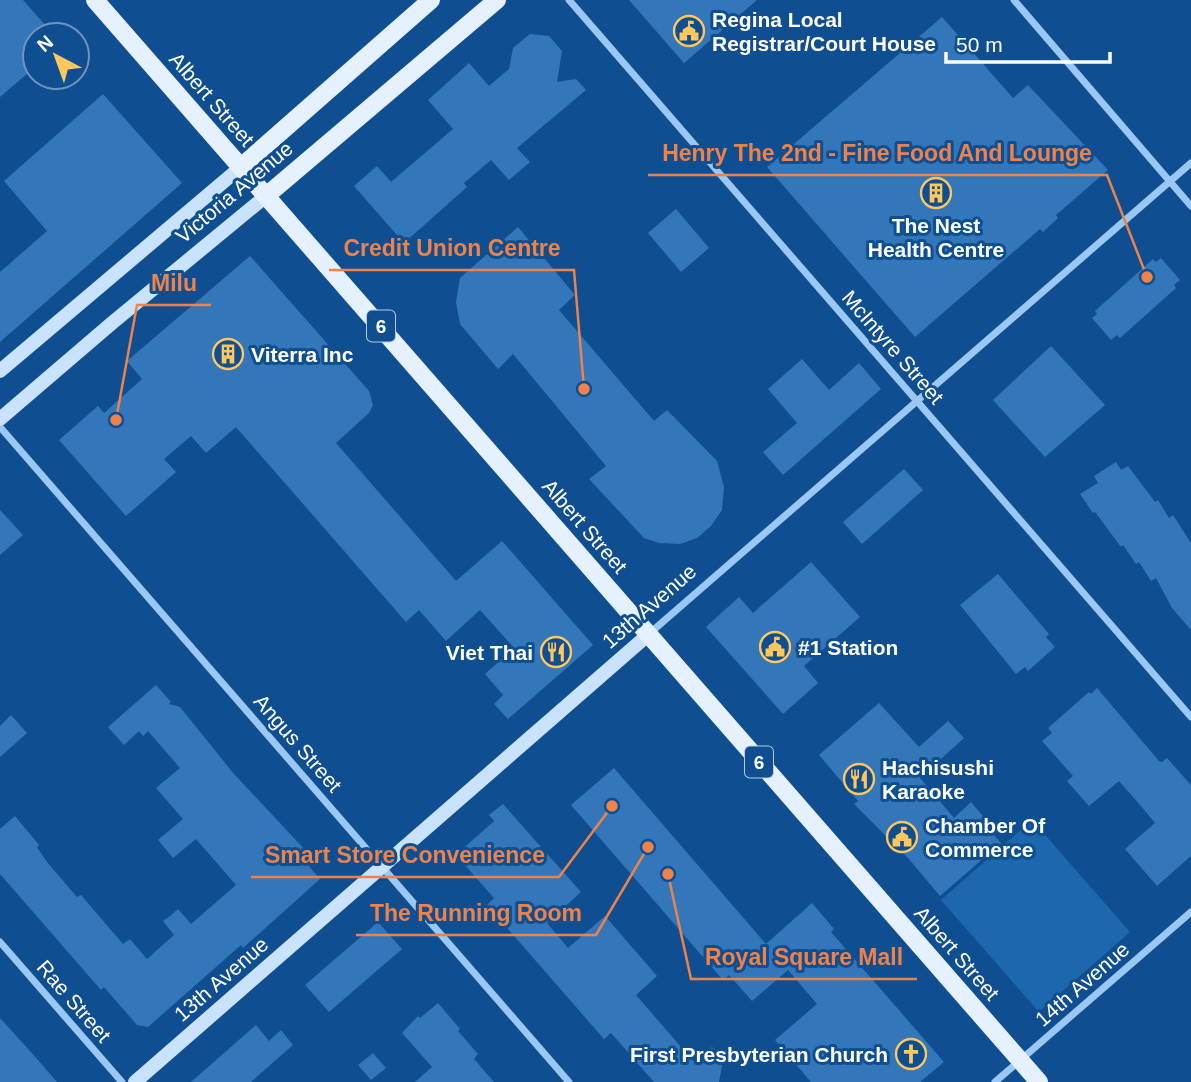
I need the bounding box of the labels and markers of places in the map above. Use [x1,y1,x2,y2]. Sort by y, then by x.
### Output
place label: Regina Local Registrar/Court House [712,8,936,55]
public building icon: Regina Local Registrar/Court House [672,14,706,48]
callout: Henry The 2nd - Fine Food And Lounge [648,131,1107,175]
building icon: The Nest Health Centre [919,176,953,210]
place label: The Nest Health Centre [868,214,1004,261]
callout: Credit Union Centre [329,226,574,270]
callout: Milu [137,261,211,305]
building icon: Viterra Inc [211,337,245,371]
place label: Viterra Inc [251,343,354,366]
public building icon: #1 Station [758,630,792,664]
restaurant icon: Viet Thai [539,635,573,669]
place label: #1 Station [798,636,898,659]
place label: Viet Thai [446,641,533,664]
place label: Hachisushi Karaoke [882,756,994,803]
restaurant icon: Hachisushi Karaoke [842,762,876,796]
place label: Chamber Of Commerce [925,814,1046,861]
public building icon: Chamber Of Commerce [885,820,919,854]
callout: Smart Store Convenience [251,833,559,877]
callout: The Running Room [356,891,596,935]
callout: Royal Square Mall [691,935,917,979]
church icon: First Presbyterian Church [894,1037,928,1071]
place label: First Presbyterian Church [630,1043,888,1066]

